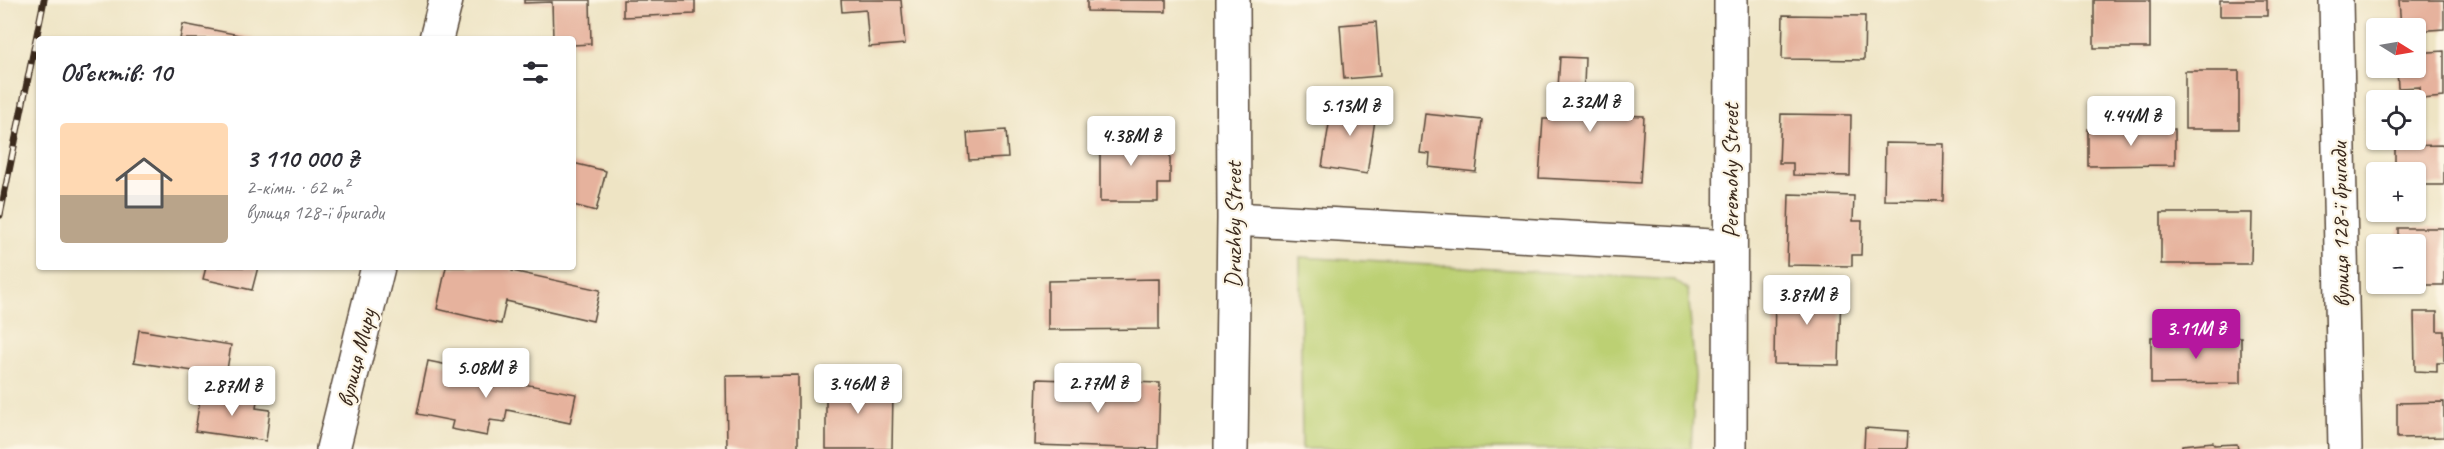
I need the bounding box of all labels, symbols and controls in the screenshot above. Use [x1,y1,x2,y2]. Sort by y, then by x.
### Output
north arrow [2366,18,2426,78]
map controls [2366,18,2426,294]
text: Об’єктів: 10 [60,56,172,89]
icon: filters [519,56,552,89]
pin: 2.32M ₴ [1535,82,1645,133]
pin: 5.13M ₴ [1295,86,1405,137]
text: 2.32M ₴ [1560,89,1620,114]
button: locate [2366,90,2426,150]
text: 5.13M ₴ [1320,93,1380,118]
pin: 4.44M ₴ [2076,96,2186,147]
street label: Peremohy Street [1715,102,1745,238]
text: 4.44M ₴ [2101,103,2161,128]
pin: 4.38M ₴ [1076,116,1186,167]
text: 4.38M ₴ [1101,123,1161,148]
street label: вулиця 128-ї бригади [2324,140,2356,308]
text: 3 110 000 ₴ [246,142,359,175]
icon: home [108,147,180,219]
street label: Druzhby Street [1218,160,1248,288]
button: + [2366,162,2426,222]
text: 2-кімн. · 62 m² [246,175,349,200]
text: вулиця 128-ї бригади [246,200,384,225]
button: − [2366,234,2426,294]
pin: 3.87M ₴ [1752,275,1862,326]
text: 3.87M ₴ [1777,282,1837,307]
street label: вулиця Миру [329,304,383,410]
pin: 3.11M ₴ [2141,309,2251,360]
text: 3.11M ₴ [2166,316,2226,341]
pin: 5.08M ₴ [431,348,541,399]
text: 5.08M ₴ [456,355,516,380]
pin: 2.77M ₴ [1043,363,1153,414]
pin: 3.46M ₴ [803,364,913,415]
pin: 2.87M ₴ [177,366,287,417]
text: 2.77M ₴ [1068,370,1128,395]
text: 3.46M ₴ [828,371,888,396]
text: 2.87M ₴ [202,373,262,398]

